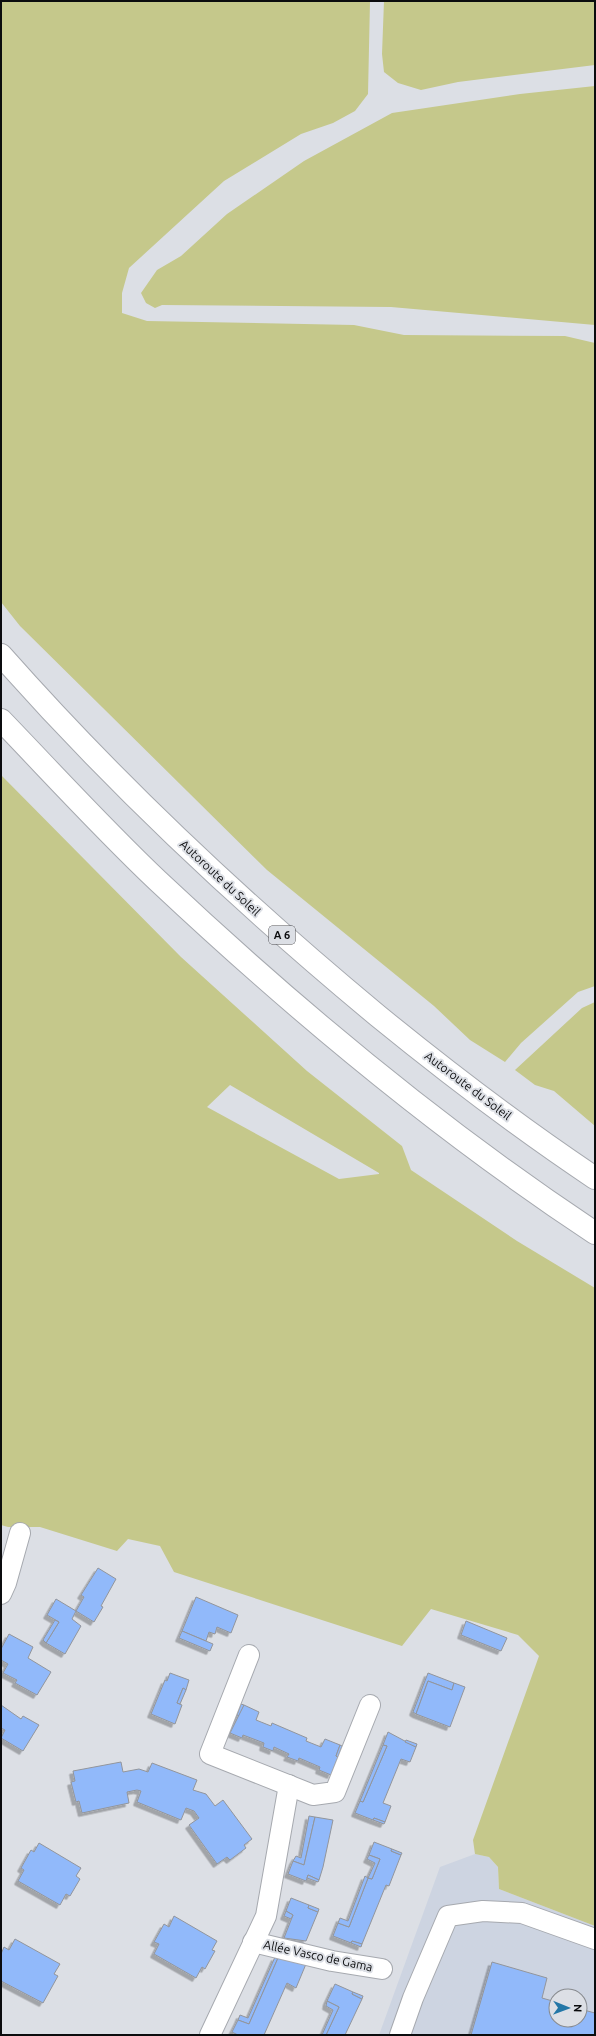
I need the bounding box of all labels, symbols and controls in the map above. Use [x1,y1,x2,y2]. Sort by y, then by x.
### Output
street label: Autoroute du Soleil [178,837,263,918]
road number: A 6 [269,926,295,944]
street label: Autoroute du Soleil [423,1049,514,1122]
street label: Allée Vasco de Gama [262,1938,374,1973]
north arrow [548,1988,588,2028]
text: N [572,2004,584,2012]

